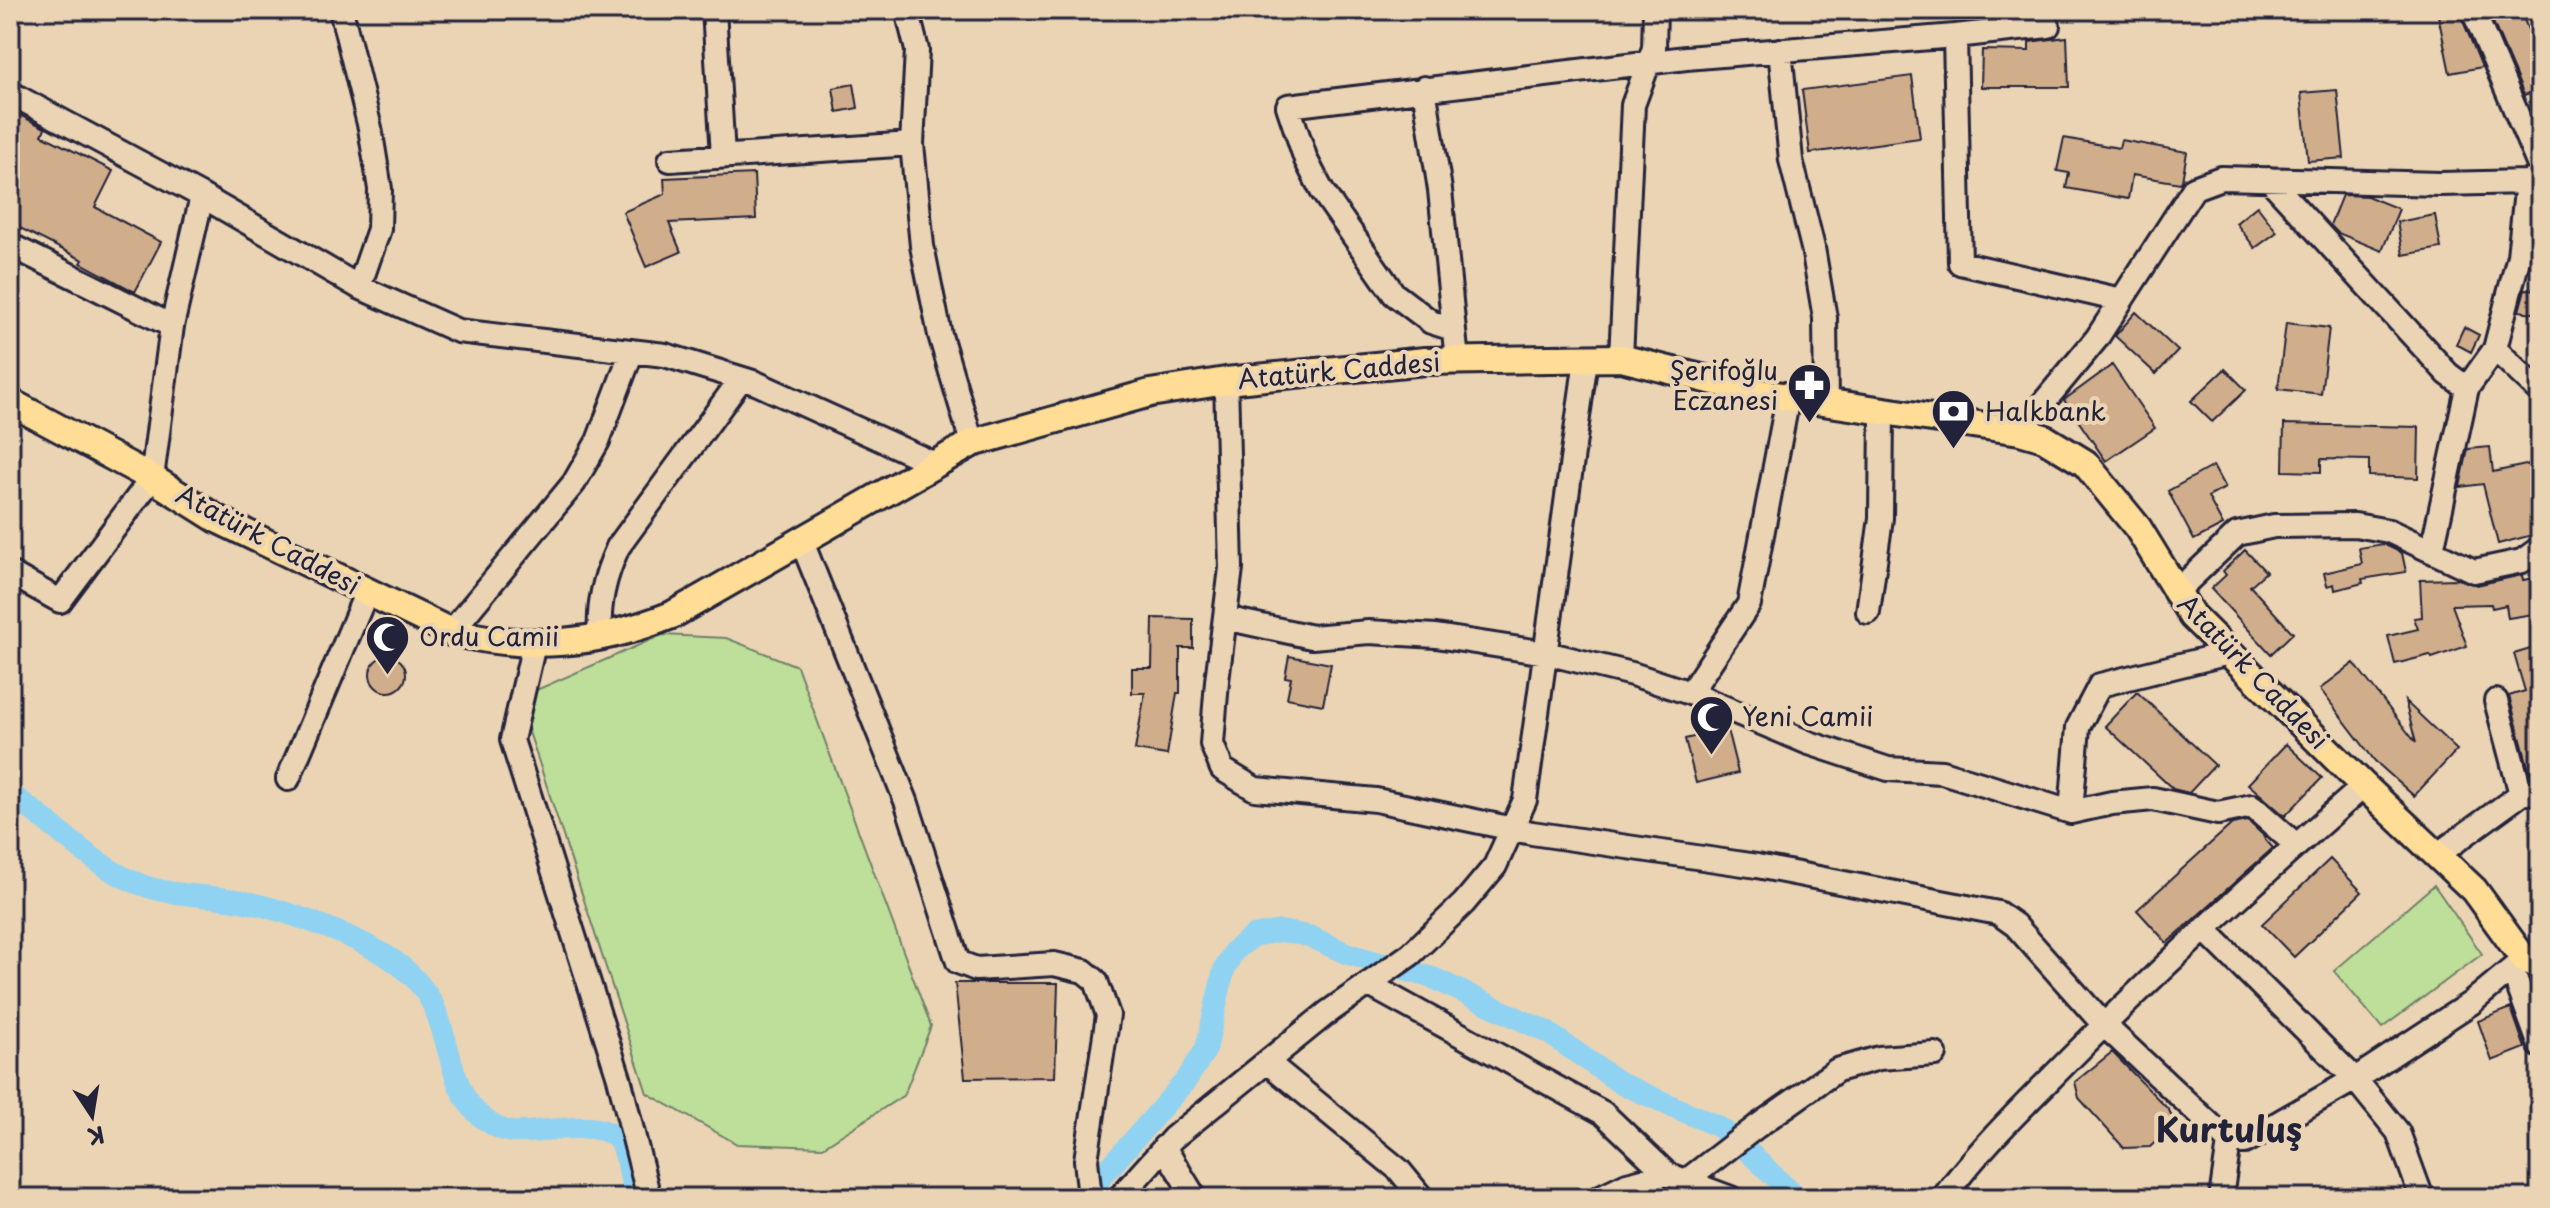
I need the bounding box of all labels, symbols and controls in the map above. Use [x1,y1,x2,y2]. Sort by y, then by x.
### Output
street label: Atatürk Caddesi [1236,341,1442,398]
place label: Şerifoğlu Eczanesi [1669,350,1778,419]
pharmacy icon: Şerifoğlu Eczanesi [1785,362,1833,425]
bank icon: Halkbank [1930,388,1978,451]
place label: Halkbank [1985,391,2106,430]
street label: Atatürk Caddesi [170,474,368,604]
street label: Atatürk Caddesi [2169,584,2339,758]
mosque icon: Ordu Camii [364,613,412,676]
place label: Ordu Camii [419,616,559,655]
mosque icon: Yeni Camii [1687,693,1735,756]
place label: Yeni Camii [1742,696,1873,735]
north arrow [52,1076,132,1156]
district label: Kurtuluş [2156,1102,2302,1154]
text: K [85,1119,108,1155]

